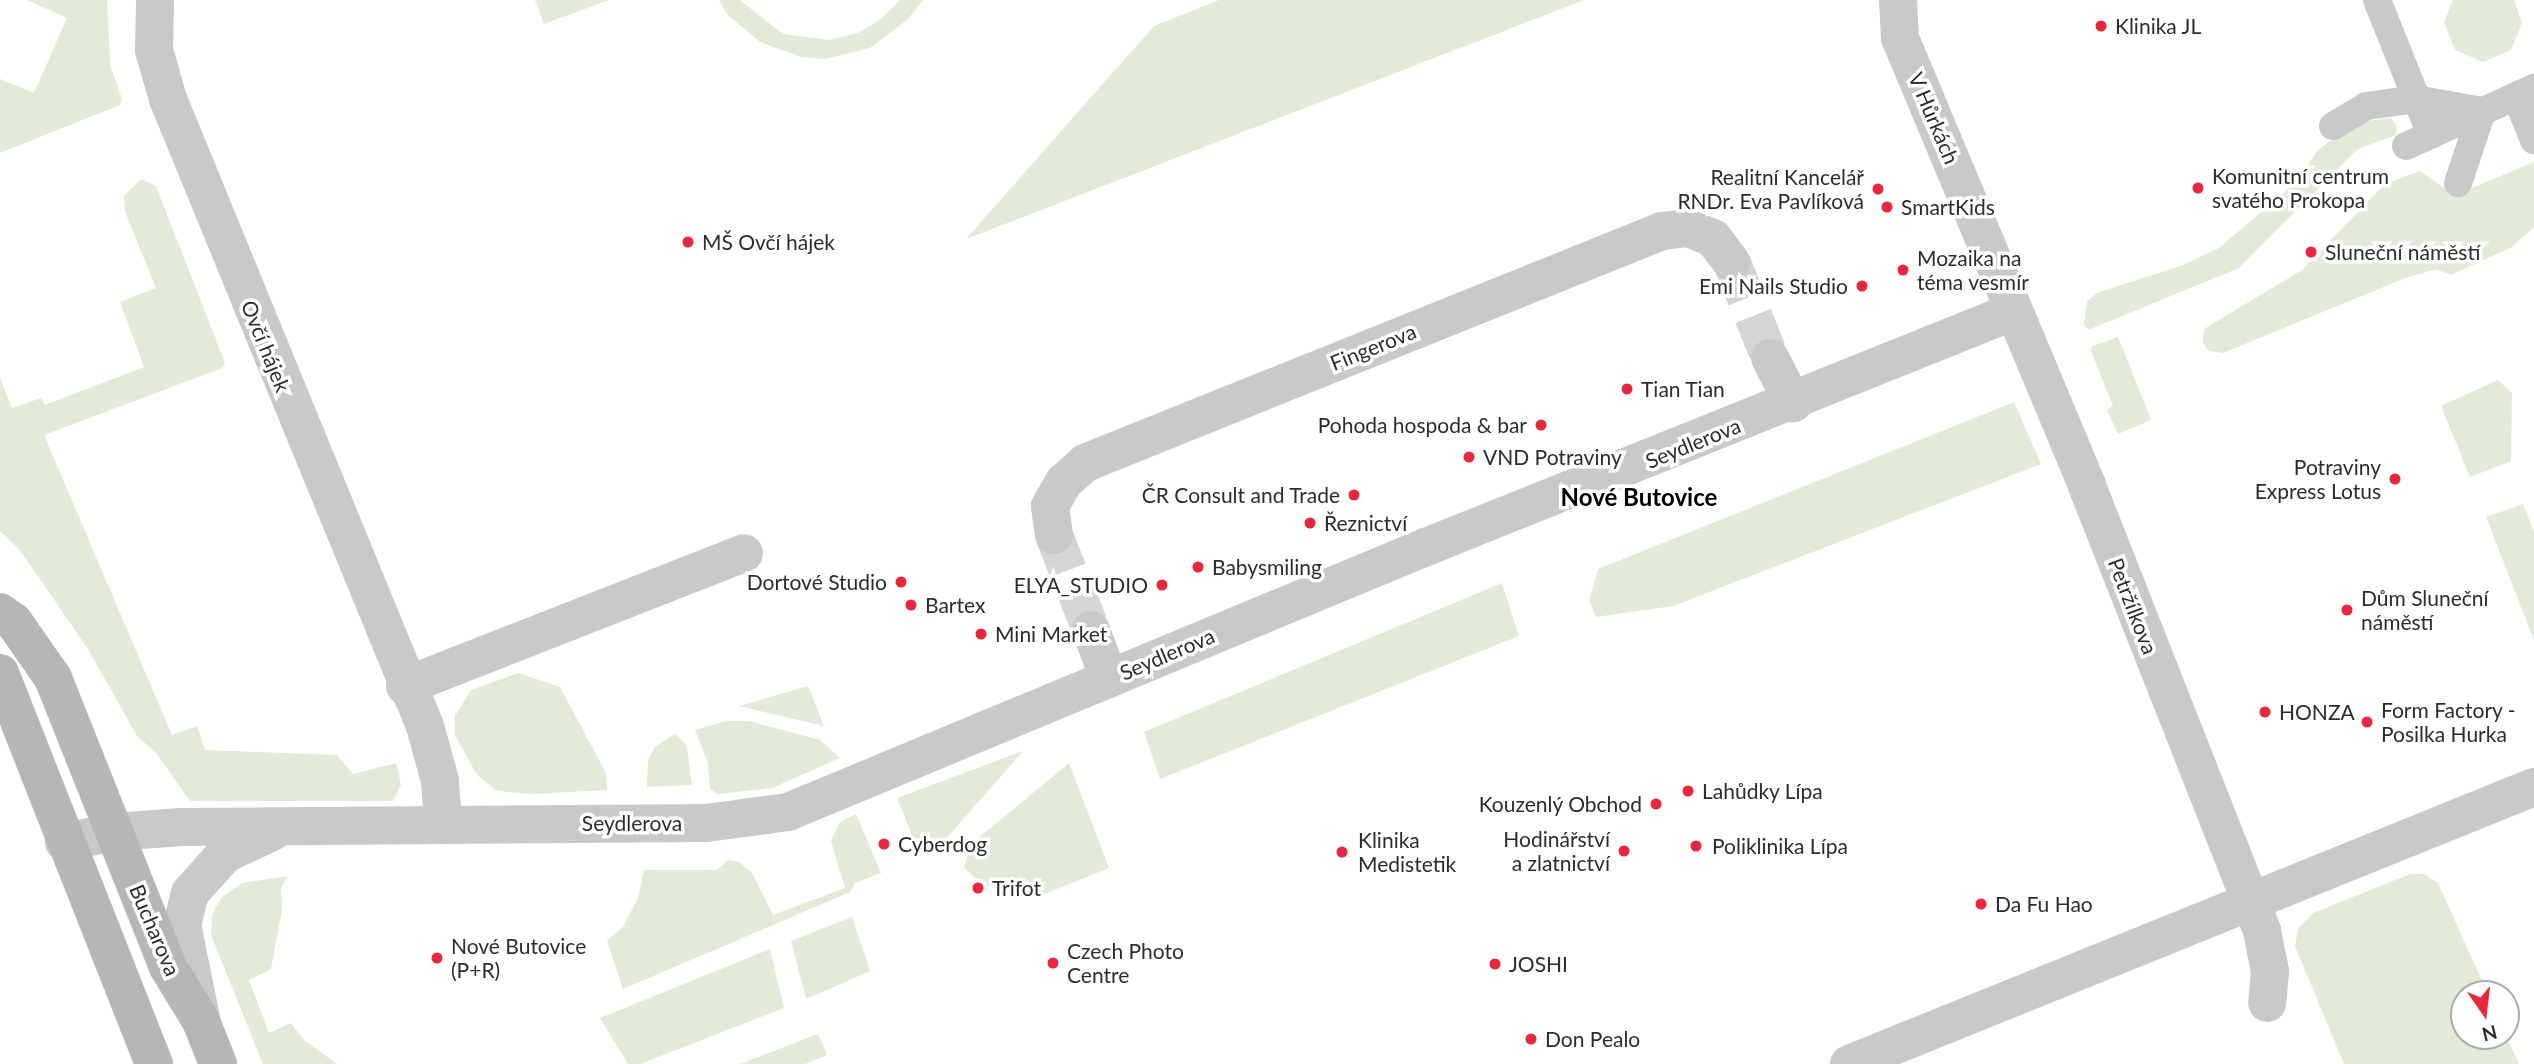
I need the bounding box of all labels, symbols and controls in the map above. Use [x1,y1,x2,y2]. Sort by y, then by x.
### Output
place label: Klinika JL [2115,13,2202,39]
marker: Klinika JL [2093,18,2109,34]
street label: V Hůrkách [1903,68,1965,168]
place label: Komunitní centrum svatého Prokopa [2212,163,2389,213]
place label: Realitní Kancelář RNDr. Eva Pavlíková [1677,164,1864,214]
marker: Komunitní centrum svatého Prokopa [2190,180,2206,196]
marker: Realitní Kancelář RNDr. Eva Pavlíková [1870,181,1886,197]
place label: SmartKids [1901,194,1995,220]
marker: SmartKids [1879,199,1895,215]
place label: MŠ Ovčí hájek [702,229,835,255]
marker: MŠ Ovčí hájek [680,234,696,250]
place label: Sluneční náměstí [2325,239,2480,265]
marker: Sluneční náměstí [2303,244,2319,260]
place label: Mozaika na téma vesmír [1917,245,2029,295]
marker: Mozaika na téma vesmír [1895,262,1911,278]
place label: Emi Nails Studio [1699,273,1848,299]
marker: Emi Nails Studio [1854,278,1870,294]
street label: Ovčí hájek [236,296,296,396]
street label: Fingerova [1326,318,1420,376]
place label: Tian Tian [1641,376,1725,402]
marker: Tian Tian [1619,381,1635,397]
place label: Pohoda hospoda & bar [1318,412,1527,438]
street label: Seydlerova [1642,413,1744,473]
marker: Pohoda hospoda & bar [1533,417,1549,433]
place label: VND Potraviny [1483,444,1622,470]
marker: VND Potraviny [1461,449,1477,465]
place label: Potraviny Express Lotus [2255,454,2381,504]
marker: Potraviny Express Lotus [2387,471,2403,487]
place label: ČR Consult and Trade [1141,482,1340,508]
district label: Nové Butovice [1561,483,1717,511]
marker: ČR Consult and Trade [1346,487,1362,503]
place label: Řeznictví [1324,510,1407,536]
marker: Řeznictví [1302,515,1318,531]
place label: Babysmiling [1212,554,1322,580]
street label: Petržílkova [2103,554,2163,658]
marker: Babysmiling [1190,559,1206,575]
place label: Dortové Studio [747,569,887,595]
place label: ELYA_STUDIO [1014,572,1148,598]
marker: Dortové Studio [893,574,909,590]
marker: ELYA_STUDIO [1154,577,1170,593]
place label: Dům Sluneční náměstí [2361,585,2489,635]
place label: Bartex [925,592,985,618]
marker: Bartex [903,597,919,613]
marker: Dům Sluneční náměstí [2339,602,2355,618]
place label: Mini Market [995,621,1107,647]
street label: Seydlerova [1116,623,1218,685]
marker: Mini Market [973,626,989,642]
place label: Form Factory - Posilka Hurka [2381,697,2516,747]
place label: HONZA [2279,699,2355,725]
marker: HONZA [2257,704,2273,720]
marker: Form Factory - Posilka Hurka [2359,714,2375,730]
place label: Lahůdky Lípa [1702,778,1823,804]
marker: Lahůdky Lípa [1680,783,1696,799]
place label: Kouzenlý Obchod [1478,791,1642,817]
marker: Kouzenlý Obchod [1648,796,1664,812]
street label: Seydlerova [582,810,682,836]
place label: Hodinářství a zlatnictví [1503,826,1610,876]
place label: Klinika Medistetik [1358,827,1456,877]
place label: Cyberdog [898,831,987,857]
place label: Poliklinika Lípa [1712,833,1848,859]
marker: Cyberdog [876,836,892,852]
marker: Poliklinika Lípa [1686,836,1706,856]
marker: Klinika Medistetik [1332,842,1352,862]
marker: Hodinářství a zlatnictví [1616,843,1632,859]
place label: Trifot [992,875,1041,901]
street label: Bucharova [124,880,186,980]
marker: Trifot [970,880,986,896]
place label: Da Fu Hao [1995,891,2093,917]
marker: Da Fu Hao [1973,896,1989,912]
place label: Nové Butovice (P+R) [451,933,586,983]
place label: Czech Photo Centre [1067,938,1184,988]
marker: Nové Butovice (P+R) [429,950,445,966]
place label: JOSHI [1509,951,1568,977]
marker: Czech Photo Centre [1045,955,1061,971]
marker: JOSHI [1487,956,1503,972]
north arrow [2450,980,2520,1050]
text: N [2480,1021,2500,1047]
place label: Don Pealo [1545,1026,1640,1052]
marker: Don Pealo [1523,1031,1539,1047]

